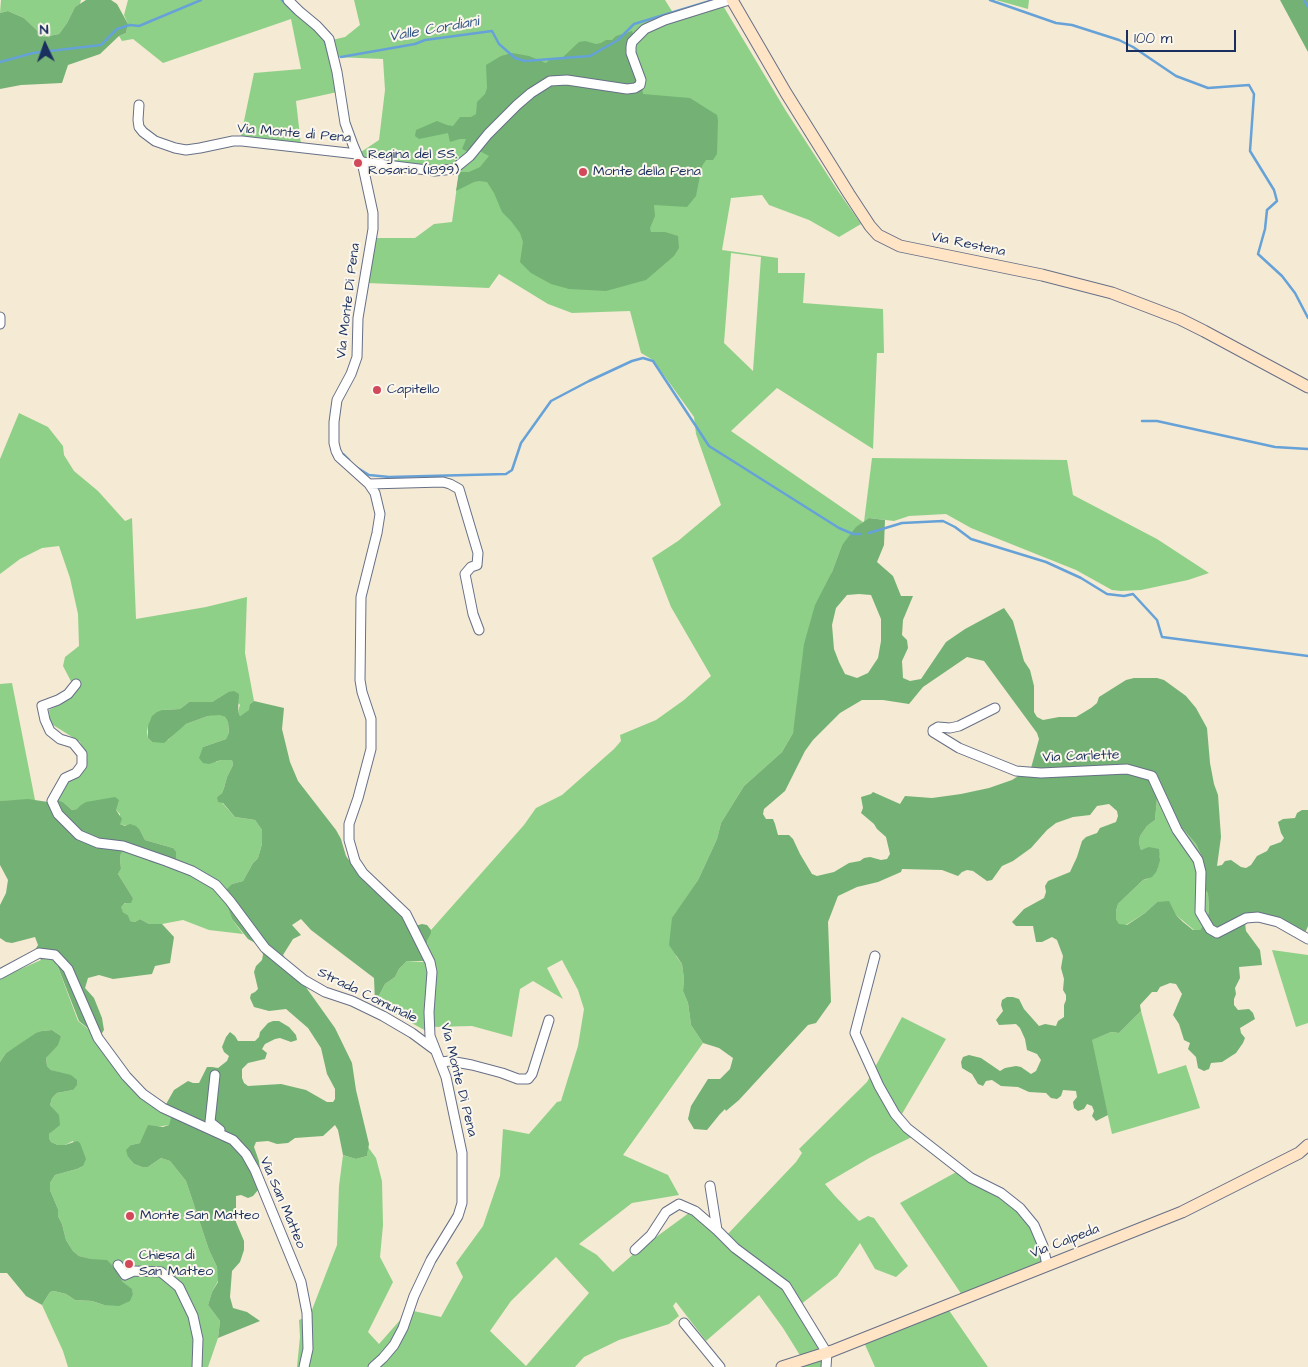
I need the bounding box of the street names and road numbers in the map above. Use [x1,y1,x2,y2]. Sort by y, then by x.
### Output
street label: Via Monte di Pena [236,121,352,147]
street label: Via Restena [929,229,1007,261]
street label: Via Monte Di Pena [334,242,364,360]
street label: Via Carlette [1042,747,1120,767]
street label: Strada Comunale [314,965,420,1027]
street label: Via Monte Di Pena [436,1022,480,1138]
street label: Via San Matteo [255,1155,309,1251]
street label: Via Calpeda [1028,1221,1102,1263]

